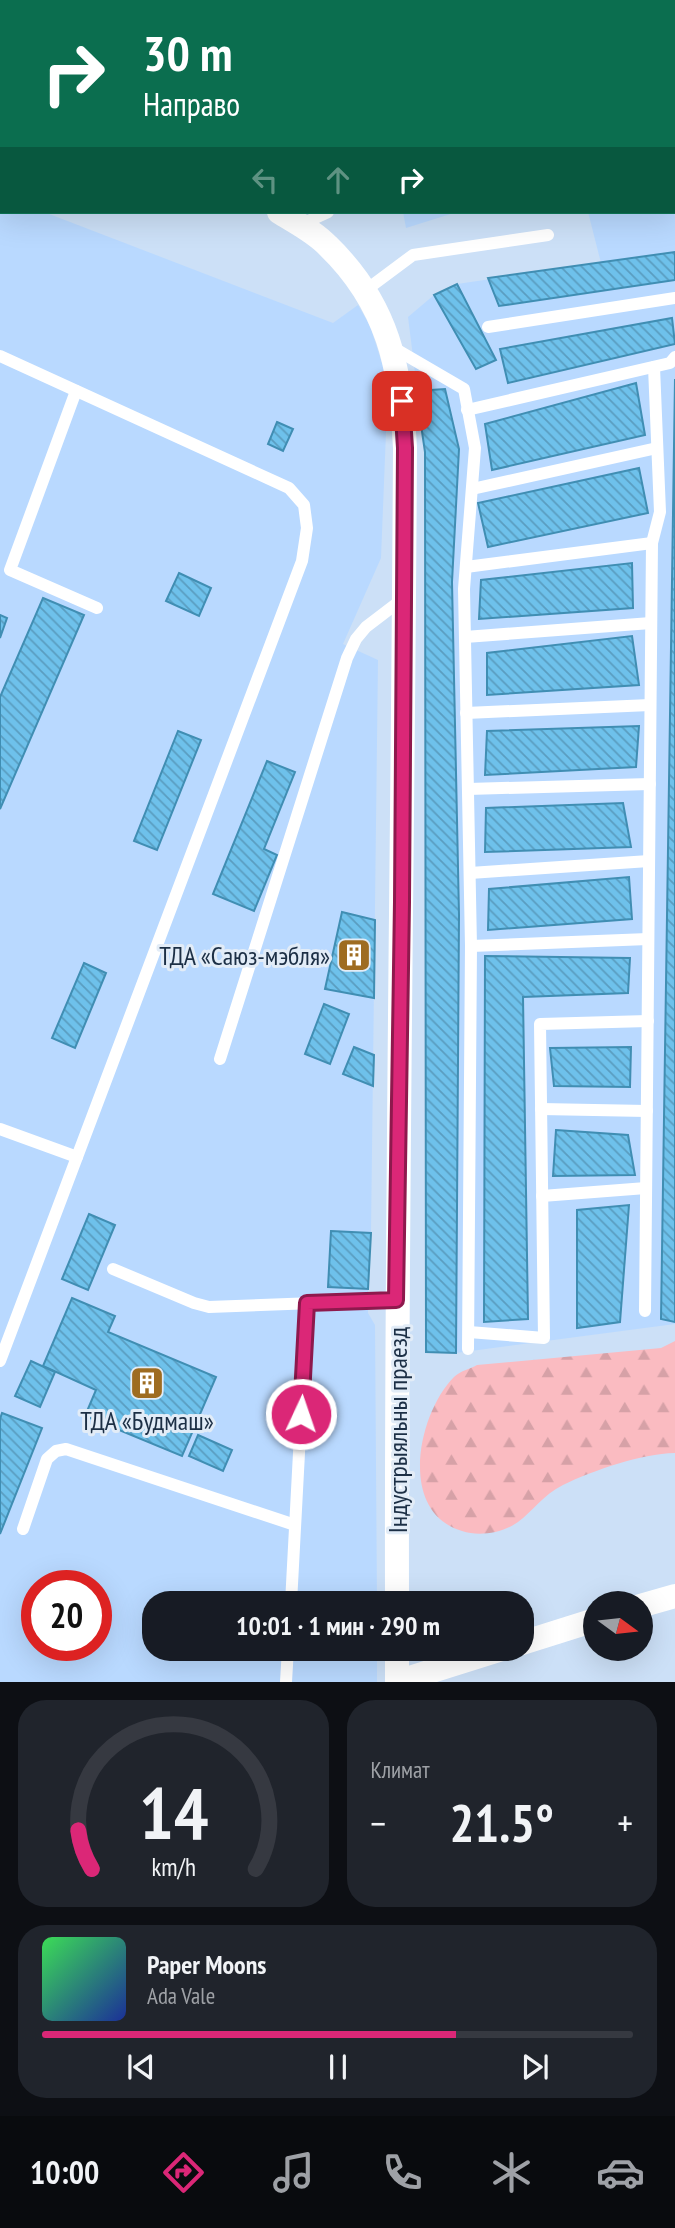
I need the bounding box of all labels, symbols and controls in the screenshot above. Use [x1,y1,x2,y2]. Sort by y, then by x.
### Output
text: 30 m [143,21,232,85]
icon: right [28,28,119,119]
text: Направо [143,83,240,125]
icon: left [246,161,284,199]
icon: ahead [319,161,357,199]
icon: right [392,161,430,199]
pin [372,371,432,431]
icon: arrive [383,382,421,420]
building icon: ТДА «Саюз-мэбля» [335,936,373,974]
place label: ТДА «Саюз-мэбля» [159,939,330,972]
street label: Індустрыяльны праезд [381,1327,414,1533]
building icon: ТДА «Будмаш» [128,1364,166,1402]
position arrow [264,1377,338,1451]
place label: ТДА «Будмаш» [80,1404,214,1437]
speed limit sign: 20 [21,1570,112,1661]
north arrow [583,1591,653,1661]
map controls [583,1591,653,1661]
text: 10:01 · 1 мин · 290 m [236,1609,440,1642]
text: Климат [371,1755,430,1784]
text: 14 [138,1766,208,1860]
text: 21.5° [449,1789,554,1856]
text: − [371,1798,386,1847]
text: + [617,1798,633,1847]
text: km/h [151,1851,195,1883]
text: Paper Moons [147,1948,266,1981]
text: Ada Vale [147,1981,215,2010]
icon: previous [122,2048,160,2086]
icon: pause [319,2048,357,2086]
icon: next [516,2048,554,2086]
icon: directions [159,2148,208,2197]
icon: music [269,2148,318,2197]
icon: phone [378,2148,427,2197]
icon: climate [487,2148,536,2197]
icon: car [596,2148,645,2197]
text: 10:00 [30,2151,99,2193]

